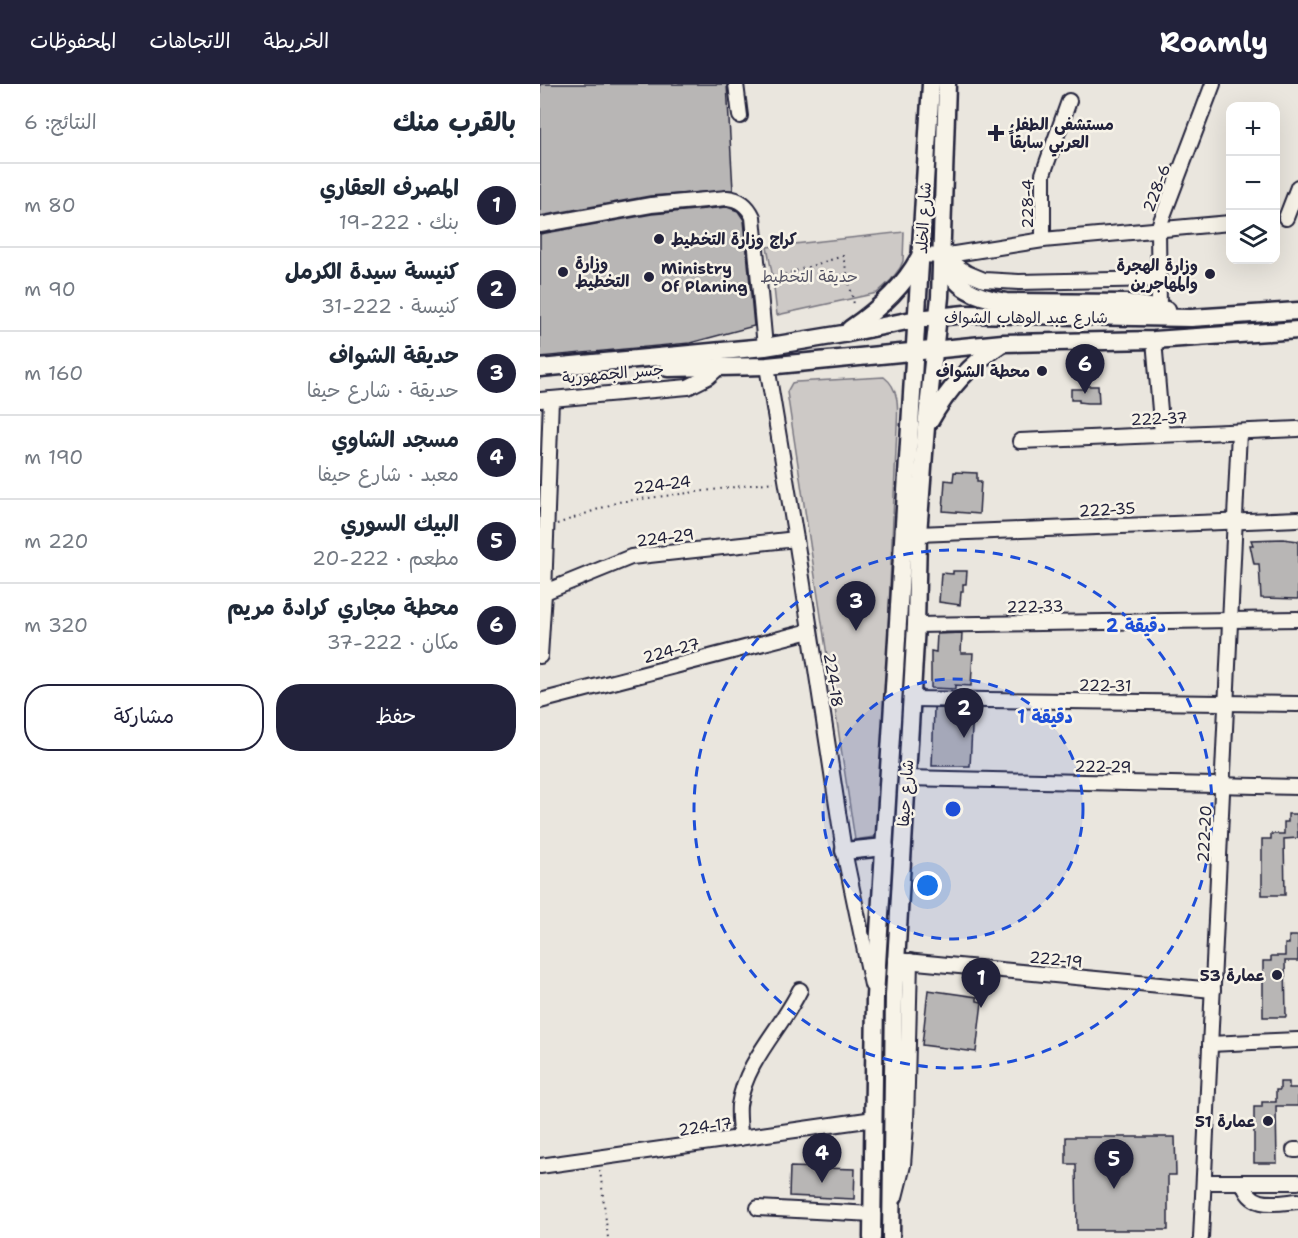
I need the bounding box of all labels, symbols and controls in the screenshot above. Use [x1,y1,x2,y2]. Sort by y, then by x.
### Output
text: Roamly [1160,23,1268,61]
text: المحفوظات [30,27,116,55]
text: الاتجاهات [149,27,231,55]
text: الخريطة [264,27,329,55]
map controls [1226,102,1280,264]
button: + [1226,102,1280,156]
text: بالقرب منك [393,104,516,139]
text: النتائج: 6 [24,109,97,135]
place label: مستشفى الطفل العربي سابقاً [1008,114,1114,157]
marker: مستشفى الطفل العربي سابقاً [987,124,1005,142]
button: − [1226,156,1280,210]
street label: 228-6 [1138,161,1175,215]
text: المصرف العقاري [320,173,459,202]
street label: 228-4 [1017,179,1038,229]
street label: شارع الخلد [911,181,937,255]
text: 80 m [24,192,76,218]
text: 1 [492,192,501,218]
text: بنك · 222-19 [339,209,459,235]
button: layers [1226,210,1280,264]
place label: كراج وزارة التخطيط [671,229,797,250]
marker: كراج وزارة التخطيط [652,232,666,246]
place label: وزارة التخطيط [575,253,629,292]
place label: وزارة الهجرة والمهاجرين [1116,255,1198,294]
text: كنيسة سيدة الكرمل [285,257,459,286]
place label: Ministry Of Planing [661,258,748,297]
marker: وزارة التخطيط [556,265,570,279]
park label: حديقة التخطيط [760,266,858,287]
marker: وزارة الهجرة والمهاجرين [1203,267,1217,281]
marker: Ministry Of Planing [642,270,656,284]
text: 90 m [24,276,76,302]
text: 2 [490,276,504,302]
text: كنيسة · 222-31 [321,293,459,319]
street label: شارع عبد الوهاب الشواف [944,307,1108,329]
text: حديقة الشواف [329,341,459,370]
pin: 6 [1066,344,1104,394]
street label: جسر الجمهورية [561,359,665,388]
text: 160 m [24,360,83,386]
text: 3 [490,360,504,386]
place label: محطة الشواف [936,361,1030,382]
marker: محطة الشواف [1035,364,1049,378]
text: حديقة · شارع حيفا [307,377,459,403]
street label: 222-37 [1130,407,1188,430]
text: مسجد الشاوي [331,425,459,454]
text: 190 m [24,444,83,470]
text: 4 [490,444,504,470]
text: معبد · شارع حيفا [317,461,459,487]
street label: 224-24 [632,471,692,498]
street label: 222-35 [1078,498,1136,521]
text: البيك السوري [340,509,459,538]
street label: 224-29 [635,524,695,551]
text: 220 m [24,528,88,554]
text: 5 [490,528,503,554]
text: مطعم · 222-20 [312,545,459,571]
pin: 3 [836,582,876,631]
text: محطة مجاري كرادة مريم [227,593,459,622]
street label: 222-33 [1006,596,1064,617]
text: 320 m [24,612,88,638]
text: 6 [490,612,504,638]
text: 2 دقيقة [1106,614,1166,638]
text: مكان · 222-37 [327,629,459,655]
street label: 224-27 [640,633,702,668]
street label: 224-18 [819,651,848,709]
street label: 222-31 [1078,675,1132,696]
button: مشاركة [24,684,264,751]
button: حفظ [276,684,516,751]
pin: 2 [944,688,984,738]
text: 1 دقيقة [1017,705,1073,729]
street label: 222-29 [1074,756,1132,777]
street label: شارع حيفا [893,759,919,827]
centre of rings [943,799,963,819]
street label: 222-20 [1193,805,1216,863]
your location [913,871,942,900]
street label: 222-19 [1028,946,1084,973]
pin: 1 [962,958,1000,1008]
place label: عمارة 53 [1200,965,1265,986]
marker: عمارة 53 [1270,968,1284,982]
place label: عمارة 51 [1195,1111,1256,1132]
street label: 224-17 [677,1112,733,1141]
marker: عمارة 51 [1261,1114,1275,1128]
pin: 4 [802,1134,842,1183]
pin: 5 [1094,1140,1134,1189]

